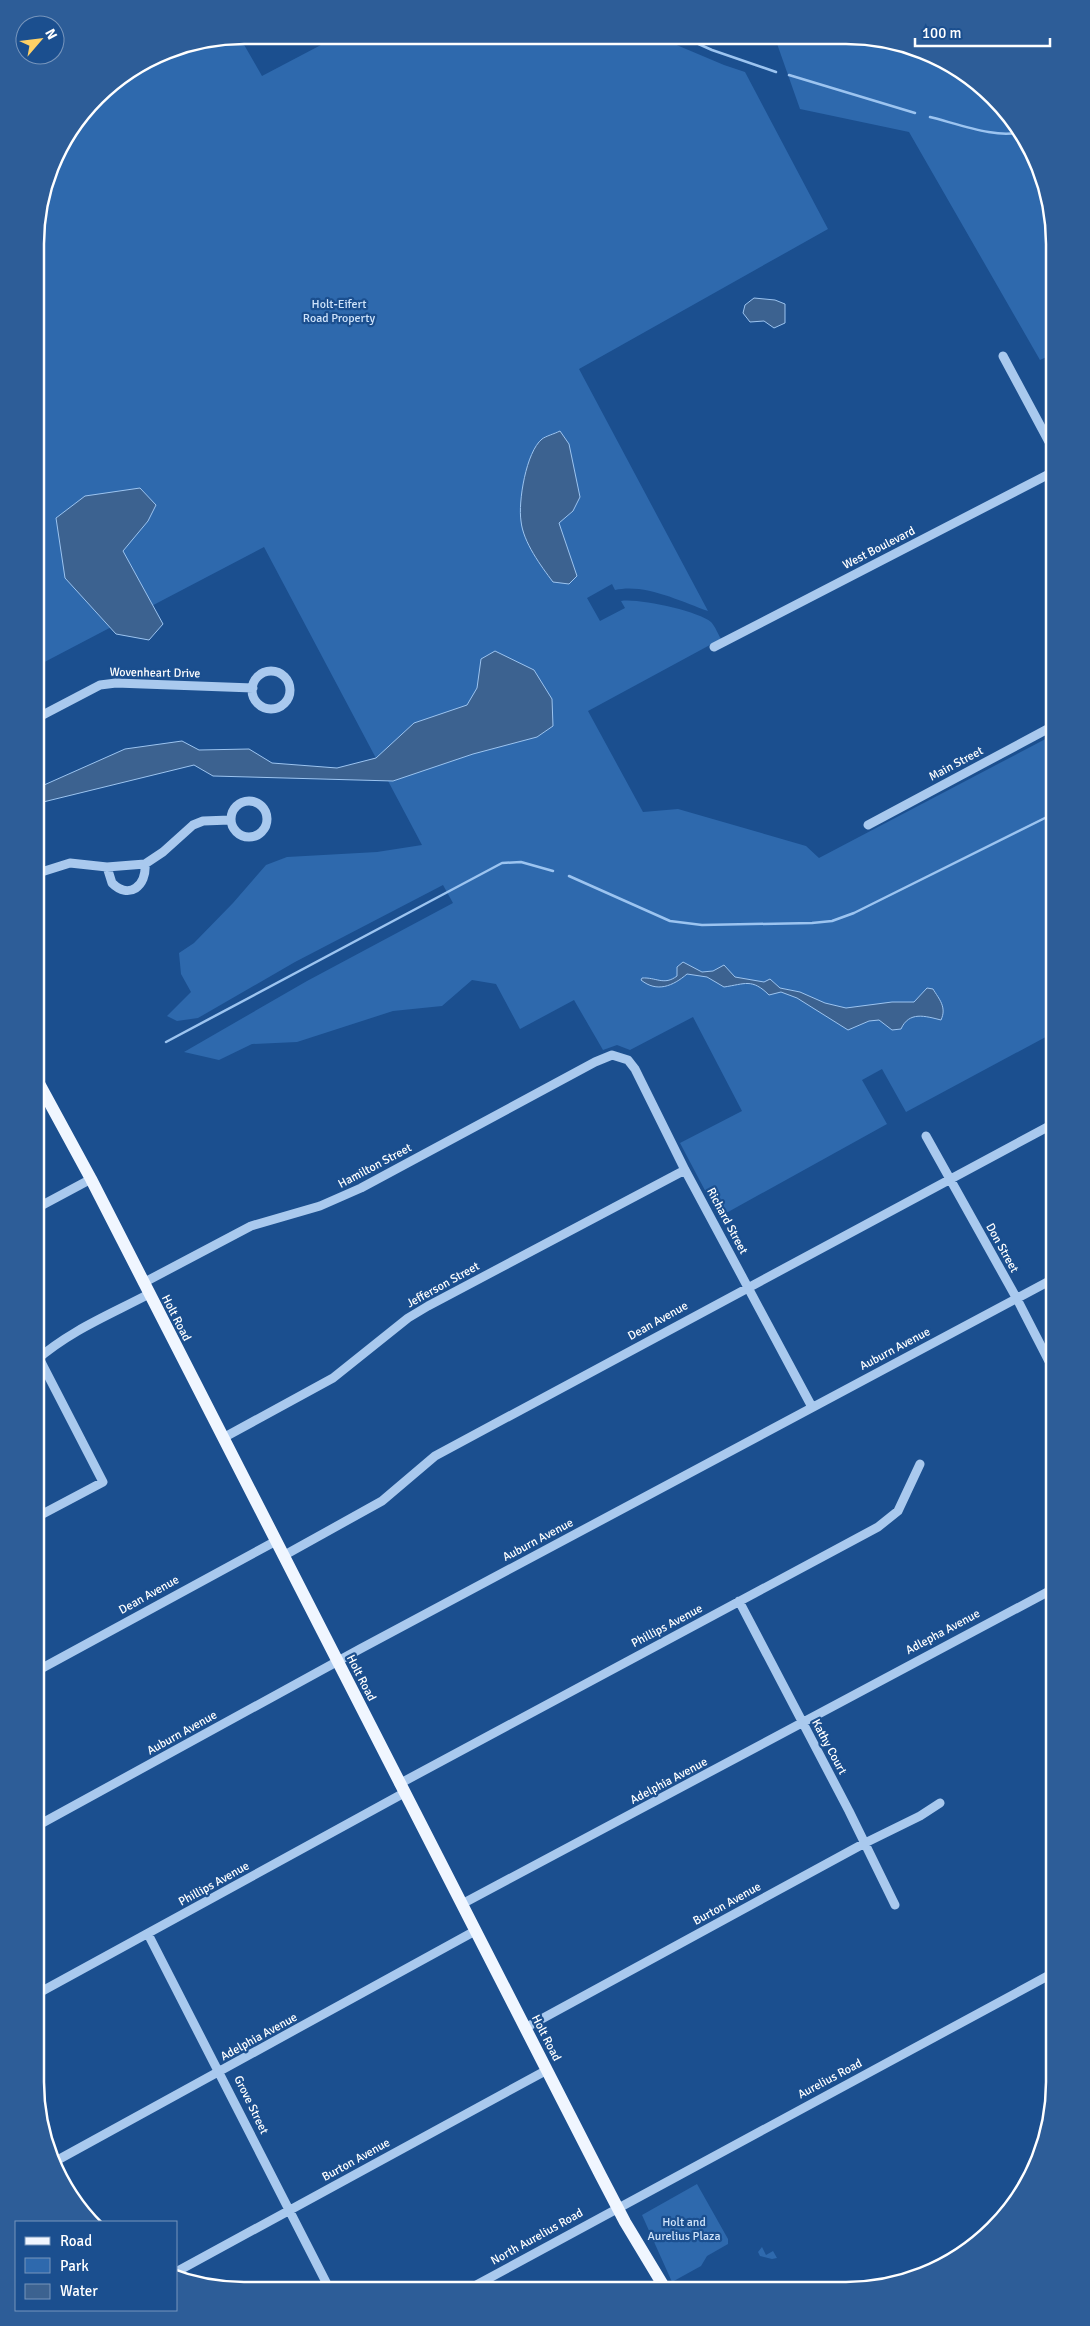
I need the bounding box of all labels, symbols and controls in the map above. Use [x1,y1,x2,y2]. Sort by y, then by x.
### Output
north arrow [15,15,65,65]
scale bar [915,15,1050,47]
text: 100 m [922,24,962,42]
text: N [41,26,61,42]
park label: Holt-Eifert Road Property [303,297,376,326]
street label: West Boulevard [840,523,918,573]
street label: Wovenheart Drive [110,665,200,681]
street label: Main Street [926,743,986,785]
street label: Hamilton Street [336,1140,414,1192]
street label: Richard Street [703,1185,751,1257]
street label: Don Street [982,1221,1022,1275]
street label: Jefferson Street [404,1259,482,1311]
street label: Holt Road [158,1292,194,1344]
street label: Dean Avenue [625,1298,691,1344]
street label: Auburn Avenue [857,1324,933,1374]
street label: Auburn Avenue [500,1515,576,1565]
street label: Dean Avenue [116,1572,182,1618]
street label: Phillips Avenue [629,1601,705,1651]
street label: Adlepha Avenue [903,1606,983,1658]
street label: Holt Road [343,1652,379,1704]
street label: Auburn Avenue [144,1708,220,1758]
street label: Kathy Court [808,1717,850,1777]
street label: Adelphia Avenue [628,1754,710,1808]
street label: Phillips Avenue [176,1858,252,1910]
street label: Burton Avenue [690,1879,764,1929]
street label: Adelphia Avenue [218,2010,300,2064]
street label: Holt Road [528,2012,564,2064]
street label: Aurelius Road [795,2056,865,2102]
street label: Grove Street [230,2073,272,2137]
street label: Burton Avenue [319,2135,393,2185]
street label: North Aurelius Road [488,2205,586,2269]
park label: Holt and Aurelius Plaza [647,2215,721,2244]
legend [15,2221,178,2311]
text: Road [60,2232,92,2250]
text: Park [60,2257,89,2275]
text: Water [60,2282,98,2300]

